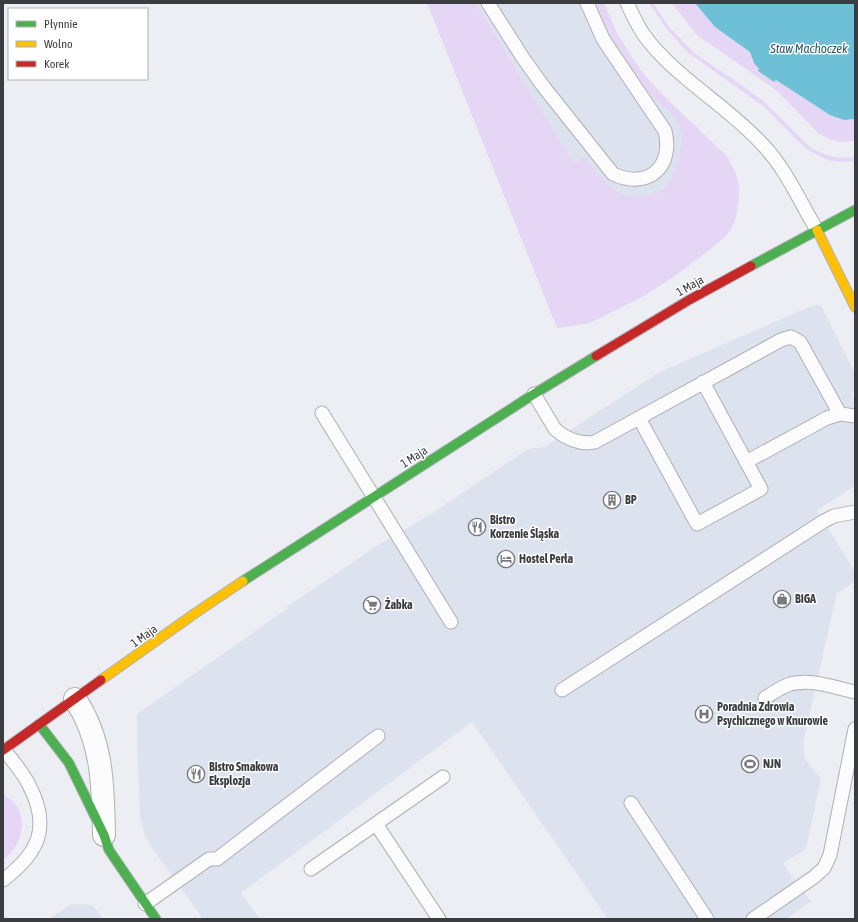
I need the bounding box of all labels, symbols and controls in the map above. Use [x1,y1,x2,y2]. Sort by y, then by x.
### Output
legend [8,8,148,80]
text: Płynnie [44,17,78,31]
text: Wolno [44,37,73,51]
water label: Staw Machoczek [769,41,848,56]
text: Korek [44,57,70,71]
street label: 1 Maja [674,273,706,299]
street label: 1 Maja [398,443,430,471]
building icon: BP [602,490,622,510]
place label: BP [625,493,637,507]
place label: Bistro Korzenie Śląska [490,513,559,541]
restaurant icon: Bistro Korzenie Śląska [467,517,487,537]
hotel icon: Hostel Perła [496,549,516,569]
place label: Hostel Perła [519,552,573,566]
shop icon: BIGA [772,589,792,609]
place label: BIGA [795,592,816,606]
supermarket icon: Żabka [362,595,382,615]
place label: Żabka [385,597,413,612]
street label: 1 Maja [128,622,160,650]
place label: Poradnia Zdrowia Psychicznego w Knurowie [717,700,828,728]
hospital icon: Poradnia Zdrowia Psychicznego w Knurowie [694,704,714,724]
sports icon: NJN [740,754,760,774]
place label: NJN [763,757,781,771]
place label: Bistro Smakowa Eksplozja [209,760,279,788]
restaurant icon: Bistro Smakowa Eksplozja [186,764,206,784]

